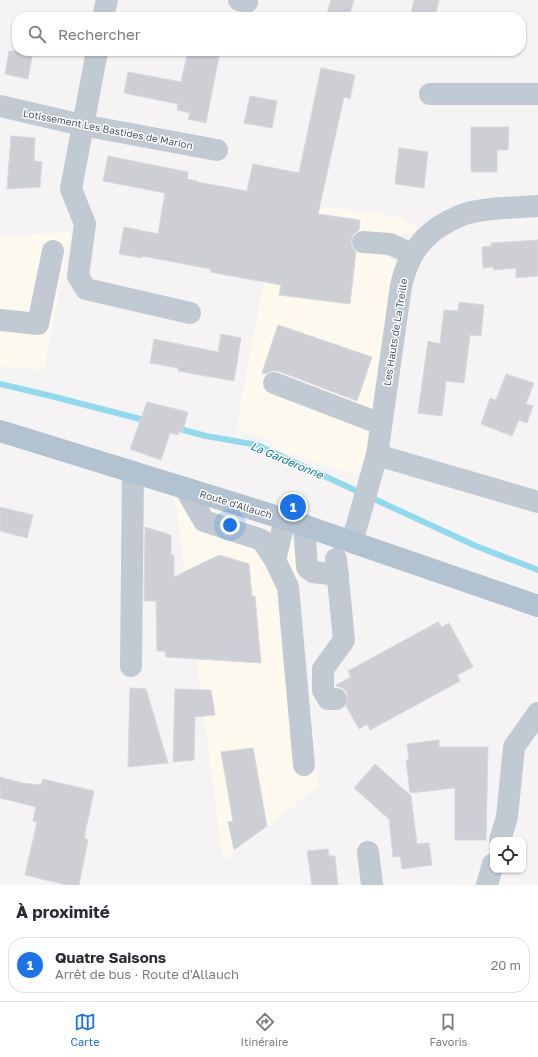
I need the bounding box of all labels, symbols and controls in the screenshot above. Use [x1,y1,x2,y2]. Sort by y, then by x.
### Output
search box [12,12,526,56]
icon: search [26,23,48,45]
text: Rechercher [58,25,141,43]
street label: Lotissement Les Bastides de Marion [22,107,194,151]
street label: Les Hauts de La Treille [381,277,409,386]
water label: La Garderonne [249,439,327,482]
street label: Route d'Allauch [198,487,274,521]
pin: 1 [280,492,306,522]
your location [220,515,240,535]
map controls [490,837,526,873]
button: locate [490,837,526,873]
text: À proximité [16,901,110,922]
text: Quatre Saisons [55,948,166,966]
text: 1 [27,957,33,973]
text: 20 m [491,957,521,973]
text: Arrêt de bus · Route d'Allauch [55,966,239,982]
tab: Carte [71,1011,100,1048]
tab: Itinéraire [241,1011,288,1048]
tab: Favoris [430,1011,467,1048]

